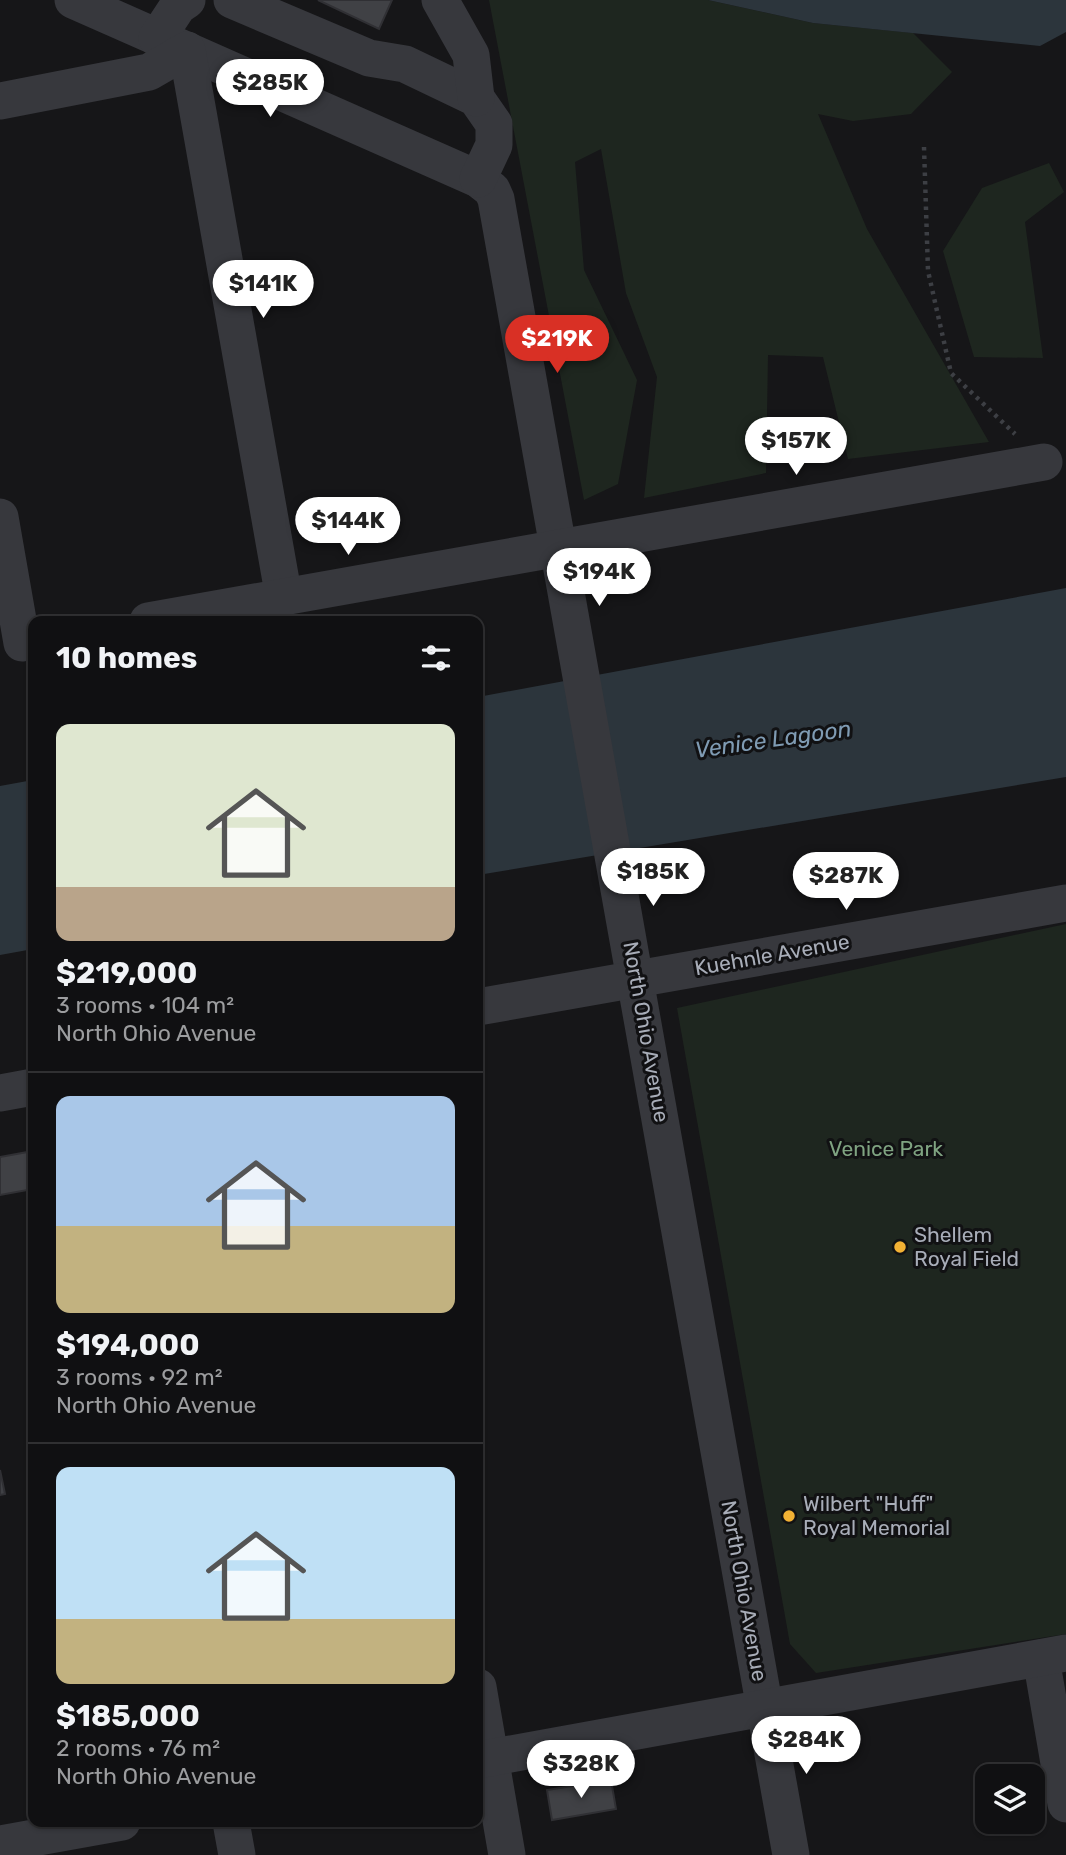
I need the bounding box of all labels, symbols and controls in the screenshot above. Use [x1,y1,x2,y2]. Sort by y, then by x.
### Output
pin: $285K [221,60,319,119]
text: $285K [232,68,308,96]
pin: $141K [214,260,312,320]
text: $141K [229,269,297,297]
pin: $219K [508,316,606,375]
text: $219K [521,324,593,352]
pin: $157K [747,418,845,477]
text: $157K [761,426,831,454]
pin: $144K [299,498,397,557]
text: $144K [311,506,385,534]
pin: $194K [550,548,648,608]
text: $194K [563,557,635,585]
icon: filters [417,639,455,677]
text: 10 homes [56,640,197,676]
water label: Venice Lagoon [693,714,853,764]
icon: home [193,770,319,896]
pin: $185K [604,848,702,908]
pin: $287K [797,852,895,912]
text: $185K [617,857,689,885]
text: $287K [809,861,883,889]
street label: Kuehnle Avenue [692,929,851,980]
street label: North Ohio Avenue [618,940,675,1124]
text: $219,000 [56,955,197,991]
text: 3 rooms · 104 m² [56,991,234,1019]
text: North Ohio Avenue [56,1019,257,1047]
park label: Venice Park [829,1136,943,1161]
icon: home [193,1142,319,1268]
place label: Shellem Royal Field [914,1222,1019,1271]
marker: Shellem Royal Field [892,1239,908,1255]
text: $194,000 [56,1327,200,1363]
text: 3 rooms · 92 m² [56,1363,222,1391]
text: North Ohio Avenue [56,1391,257,1419]
place label: Wilbert "Huff" Royal Memorial [803,1491,950,1540]
street label: North Ohio Avenue [716,1499,773,1683]
marker: Wilbert "Huff" Royal Memorial [781,1508,797,1524]
icon: home [193,1513,319,1639]
text: $185,000 [56,1698,200,1734]
pin: $284K [757,1716,855,1776]
text: $284K [768,1725,844,1753]
text: 2 rooms · 76 m² [56,1734,220,1762]
pin: $328K [532,1741,630,1800]
text: $328K [543,1749,619,1777]
text: North Ohio Avenue [56,1762,257,1790]
map controls [975,1764,1045,1834]
button: layers [975,1764,1045,1834]

